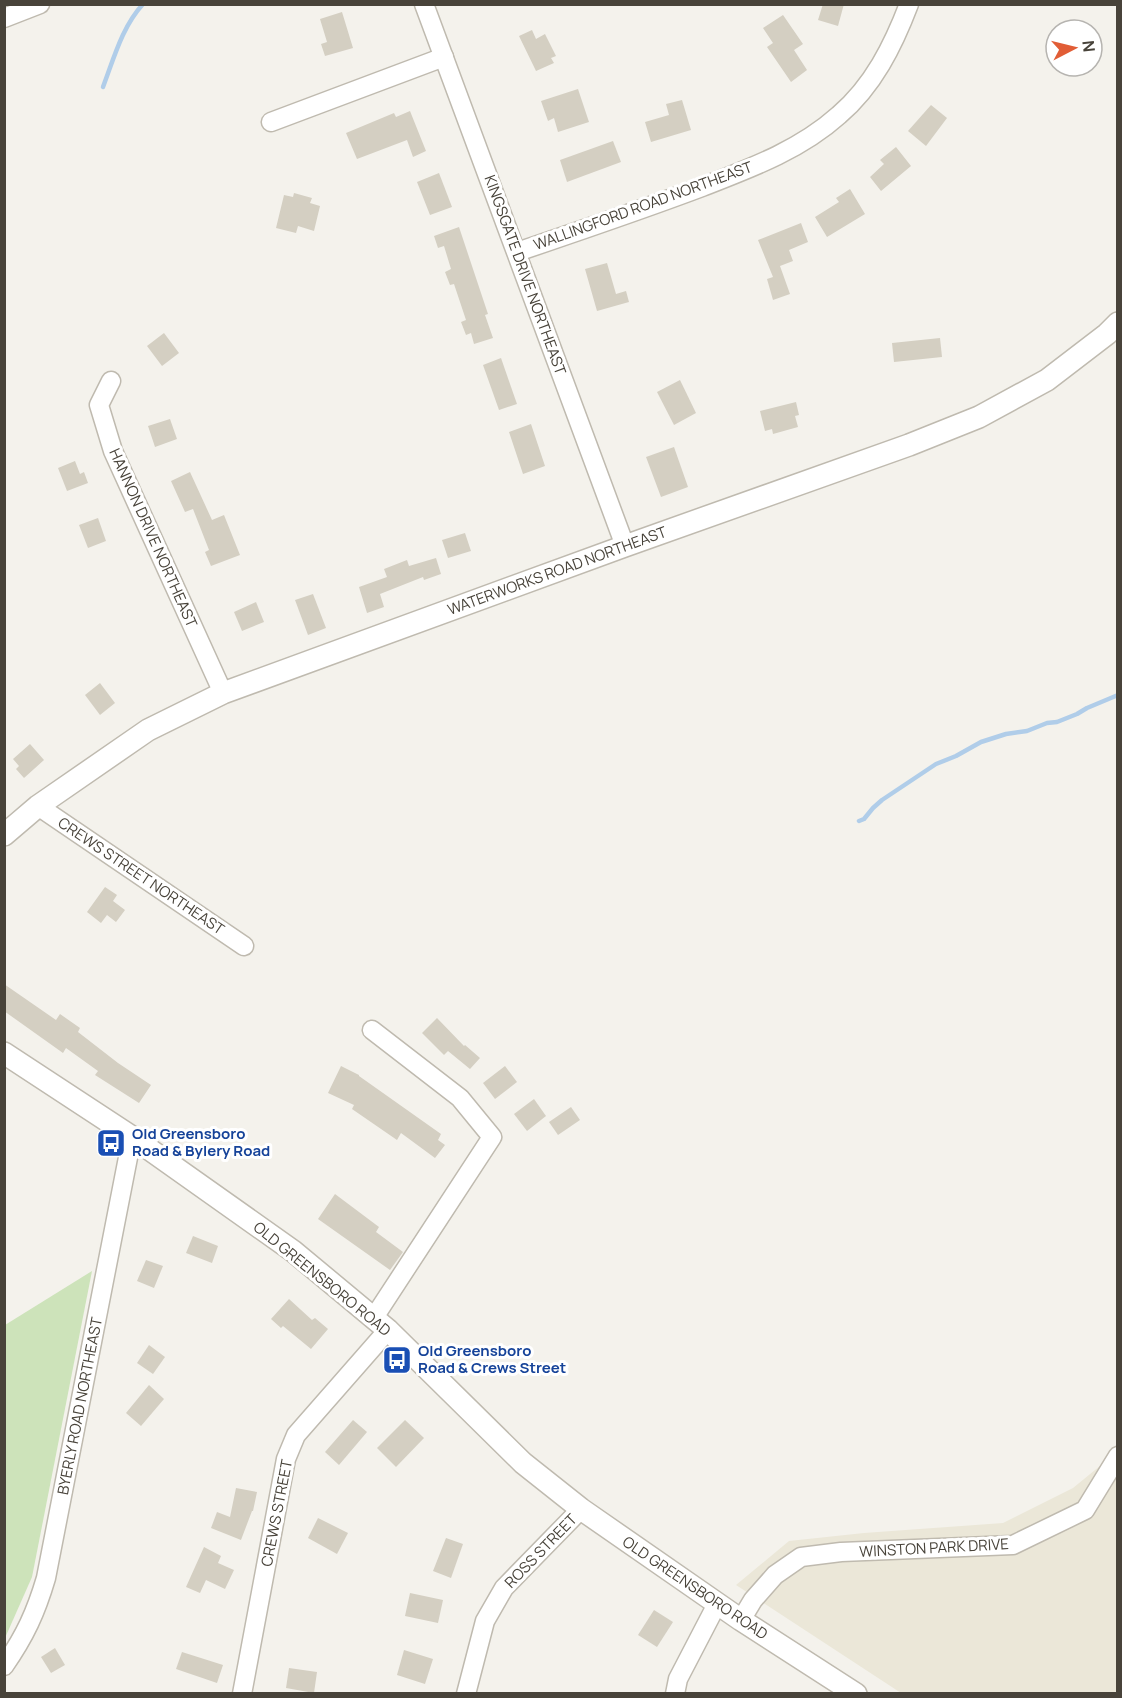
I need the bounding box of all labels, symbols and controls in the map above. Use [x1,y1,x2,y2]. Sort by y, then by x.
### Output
north arrow [1044,18,1104,78]
text: N [1077,39,1101,53]
street label: WALLINGFORD ROAD NORTHEAST [531,156,755,255]
street label: KINGSGATE DRIVE NORTHEAST [479,172,571,378]
street label: HANNON DRIVE NORTHEAST [104,445,202,631]
street label: WATERWORKS ROAD NORTHEAST [444,521,669,620]
street label: CREWS STREET NORTHEAST [54,812,229,939]
place label: Old Greensboro Road & Bylery Road [132,1123,270,1161]
bus stop icon: Old Greensboro Road & Bylery Road [95,1127,127,1159]
street label: OLD GREENSBORO ROAD [249,1217,395,1341]
street label: BYERLY ROAD NORTHEAST [52,1315,107,1496]
place label: Old Greensboro Road & Crews Street [418,1340,566,1378]
bus stop icon: Old Greensboro Road & Crews Street [381,1344,413,1376]
street label: CREWS STREET [256,1458,297,1568]
street label: ROSS STREET [500,1509,581,1592]
street label: OLD GREENSBORO ROAD [618,1531,772,1644]
street label: WINSTON PARK DRIVE [859,1533,1009,1562]

